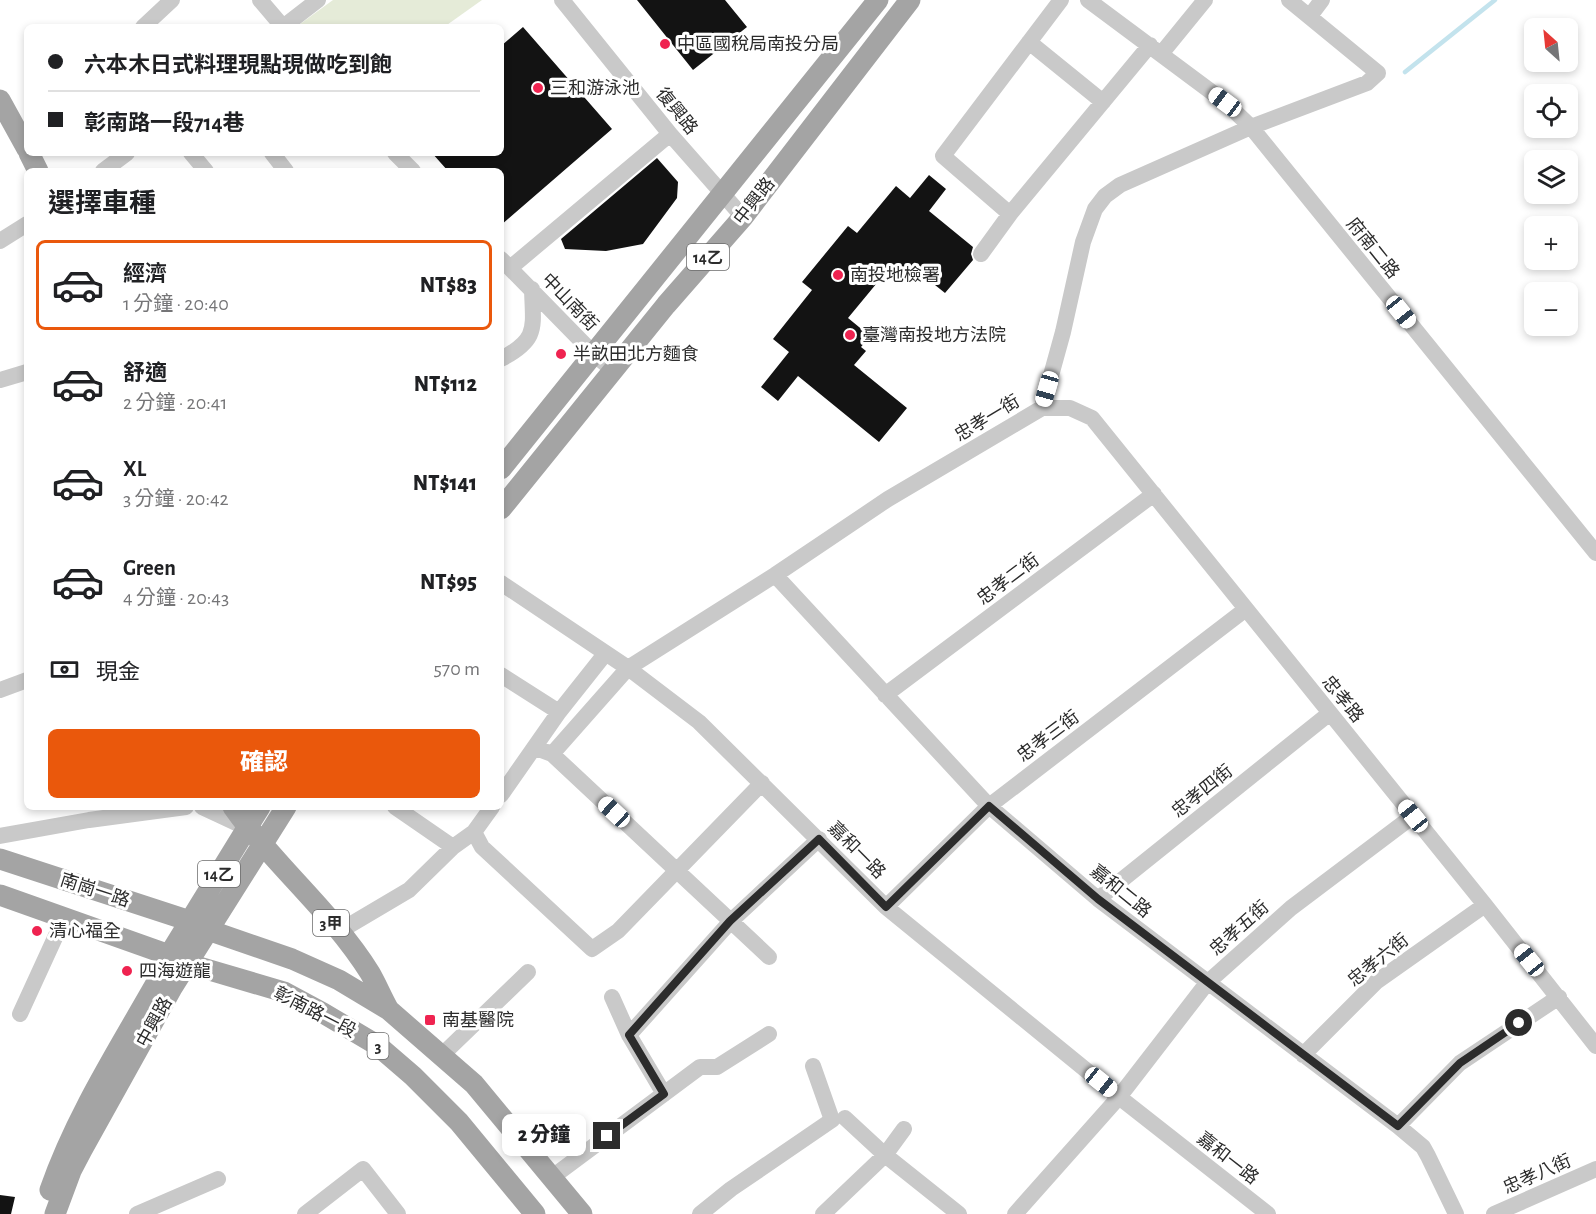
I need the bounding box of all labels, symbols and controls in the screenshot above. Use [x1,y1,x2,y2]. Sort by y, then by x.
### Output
north arrow [1524,18,1578,72]
map controls [1524,18,1578,336]
place label: 中區國稅局南投分局 [677,34,839,54]
marker: 中區國稅局南投分局 [658,37,672,51]
text: 六本木日式料理現點現做吃到飽 [84,54,392,76]
place label: 三和游泳池 [550,78,640,98]
marker: 三和游泳池 [531,81,545,95]
street label: 復興路 [652,84,702,138]
car [1205,84,1245,120]
button: locate [1524,84,1578,138]
text: 彰南路一段714巷 [84,112,245,134]
button: layers [1524,150,1578,204]
street label: 中興路 [729,174,779,228]
text: 選擇車種 [48,190,156,217]
street label: 府南二路 [1343,214,1403,282]
button: + [1524,216,1578,270]
road number: 14乙 [687,244,729,270]
icon: car [51,258,105,312]
text: 經濟 [123,263,167,285]
place label: 南投地檢署 [850,265,940,285]
marker: 南投地檢署 [831,268,845,282]
street label: 中山南街 [538,269,602,335]
text: NT$83 [420,274,477,296]
button: − [1524,282,1578,336]
car [1383,292,1419,332]
text: 1 分鐘 · 20:40 [123,294,229,314]
place label: 臺灣南投地方法院 [862,325,1006,345]
marker: 臺灣南投地方法院 [843,328,857,342]
place label: 半畝田北方麵食 [573,344,699,364]
marker: 半畝田北方麵食 [554,347,568,361]
icon: car [51,357,105,411]
text: 舒適 [123,362,167,384]
car [1033,369,1061,409]
text: NT$112 [414,373,477,395]
street label: 忠孝一街 [951,391,1023,445]
text: 2 分鐘 · 20:41 [123,393,227,413]
icon: car [51,456,105,510]
text: XL [123,458,146,480]
text: NT$141 [413,472,477,494]
text: 3 分鐘 · 20:42 [123,489,229,509]
street label: 忠孝二街 [973,549,1043,609]
icon: car [51,555,105,609]
text: Green [123,557,176,579]
text: NT$95 [420,571,477,593]
text: 4 分鐘 · 20:43 [123,588,229,608]
icon: cash [48,653,81,686]
text: 570 m [433,659,480,679]
text: 現金 [96,661,140,683]
street label: 忠孝路 [1318,672,1368,726]
street label: 忠孝三街 [1013,706,1083,766]
button: 確認 [48,729,480,798]
street label: 忠孝四街 [1168,761,1236,821]
car [595,793,633,831]
car [1395,796,1431,836]
street label: 嘉和一路 [824,817,890,883]
road number: 14乙 [198,861,240,887]
street label: 嘉和二路 [1087,861,1155,921]
street label: 南崗一路 [58,869,132,911]
street label: 忠孝五街 [1206,896,1272,960]
road number: 3甲 [313,910,349,936]
place label: 清心福全 [49,921,121,941]
marker: 清心福全 [30,924,44,938]
street label: 忠孝六街 [1344,930,1412,990]
car [1511,940,1547,980]
place label: 四海遊龍 [139,961,211,981]
marker: 四海遊龍 [120,964,134,978]
street label: 彰南路一段 [270,983,360,1041]
street label: 中興路 [132,994,176,1050]
route start [1505,1009,1532,1036]
place label: 南基醫院 [442,1010,514,1030]
marker: 南基醫院 [423,1013,437,1027]
road number: 3 [368,1033,388,1059]
car [1081,1064,1121,1100]
callout: 2 分鐘 [502,1115,586,1157]
route end [593,1122,620,1149]
text: 2 分鐘 [518,1125,570,1145]
street label: 嘉和一路 [1193,1128,1263,1188]
street label: 忠孝八街 [1500,1150,1574,1198]

